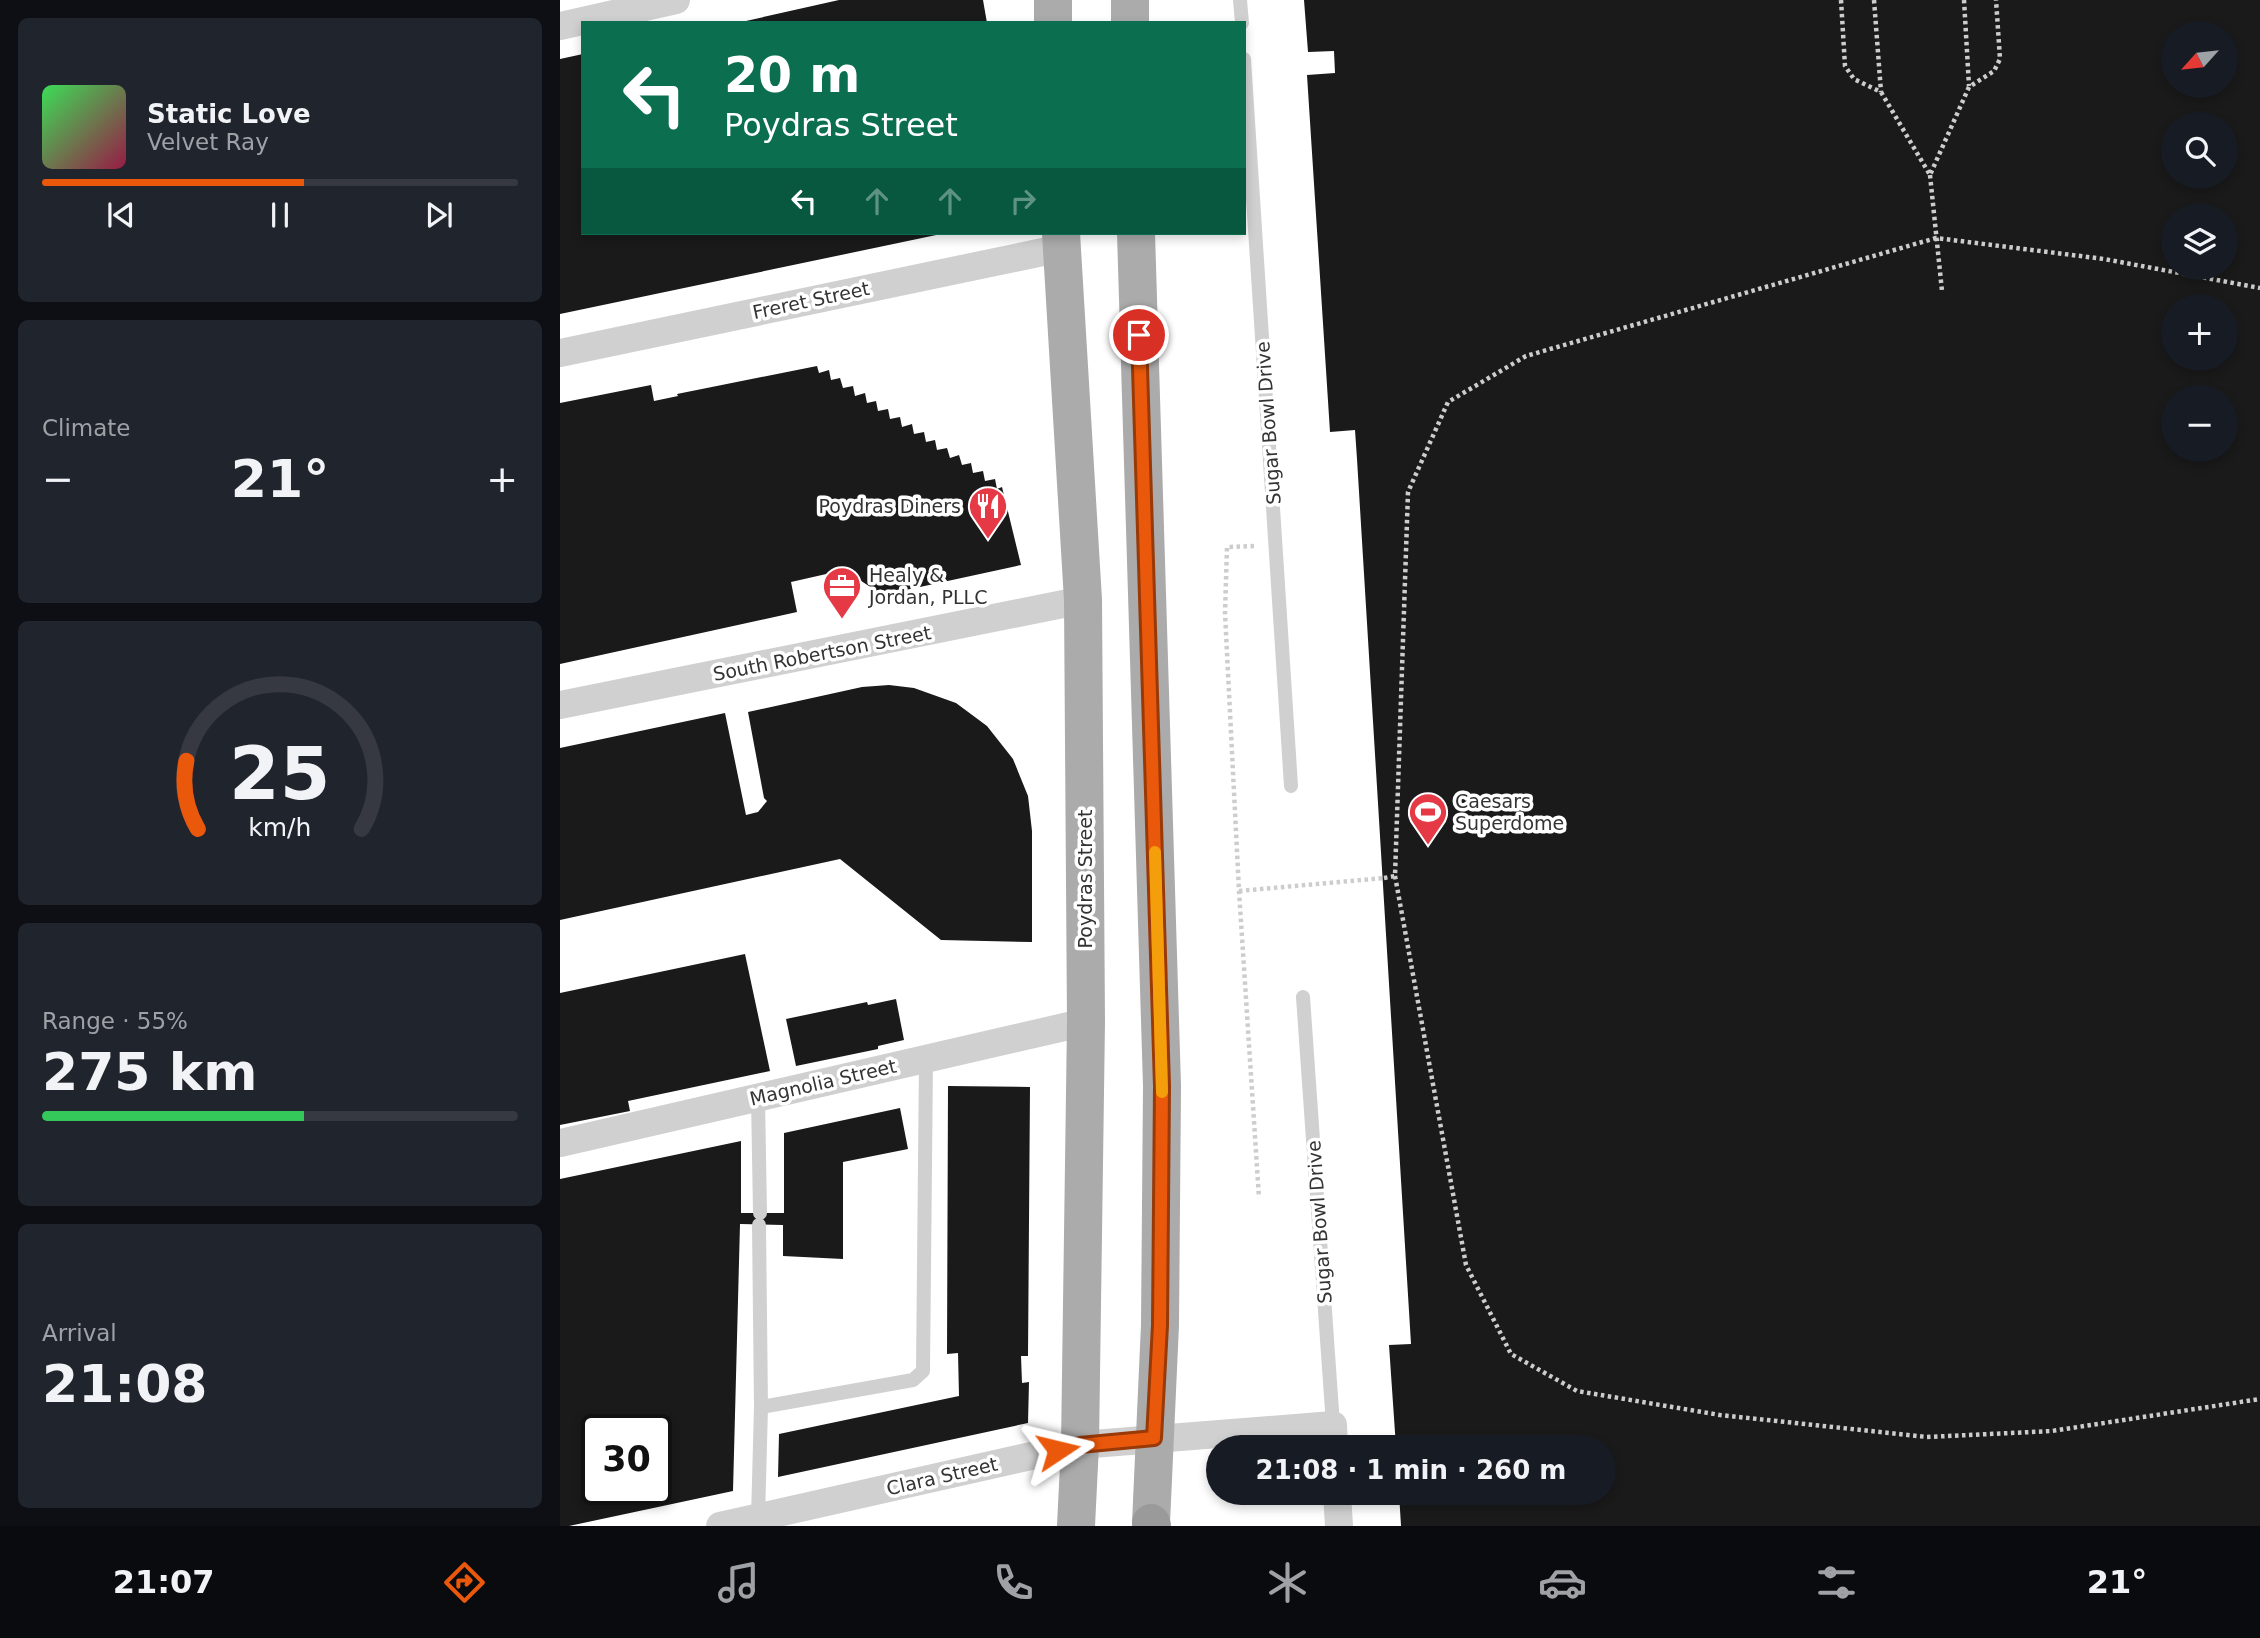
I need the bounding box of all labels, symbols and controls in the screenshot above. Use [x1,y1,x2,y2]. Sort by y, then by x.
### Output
north arrow [2161,21,2238,98]
map controls [2161,21,2238,462]
text: 20 m [724,47,860,104]
icon: left [609,49,700,140]
text: Static Love [147,99,311,129]
text: Poydras Street [724,106,958,144]
button: search [2161,112,2238,189]
text: Velvet Ray [147,129,269,155]
icon: left [785,182,823,220]
icon: ahead [858,182,896,220]
icon: ahead [931,182,969,220]
icon: right [1004,182,1042,220]
icon: previous [102,196,140,234]
icon: pause [261,196,299,234]
icon: next [420,196,458,234]
button: layers [2161,203,2238,280]
street label: Freret Street [751,277,871,323]
button: + [2161,294,2238,371]
pin [1109,305,1169,365]
icon: arrive [1120,316,1158,354]
street label: Sugar Bowl Drive [1251,341,1285,505]
button: − [2161,385,2238,462]
text: Climate [42,415,131,441]
text: 21° [231,449,329,509]
text: − [42,457,74,501]
text: + [486,457,518,501]
restaurant icon: Poydras Diners [967,485,1009,540]
place label: Poydras Diners [819,495,961,517]
place label: Healy & Jordan, PLLC [868,564,987,608]
office icon: Healy & Jordan, PLLC [821,565,863,620]
street label: South Robertson Street [711,621,933,685]
text: 25 [229,731,331,816]
place label: Caesars Superdome [1455,790,1564,834]
sports icon: Caesars Superdome [1407,791,1449,846]
street label: Poydras Street [1074,810,1096,948]
text: km/h [248,813,312,842]
text: Range · 55% [42,1008,188,1034]
text: 275 km [42,1042,257,1102]
street label: Magnolia Street [748,1054,898,1110]
street label: Sugar Bowl Drive [1302,1140,1336,1304]
text: Arrival [42,1320,117,1346]
text: 21:08 [42,1354,208,1414]
position arrow [1021,1413,1095,1487]
speed limit sign: 30 [581,1414,672,1505]
street label: Clara Street [884,1453,1000,1499]
text: 21:08 · 1 min · 260 m [1256,1455,1566,1485]
icon: directions [440,1558,489,1607]
icon: music [714,1558,763,1607]
icon: phone [989,1558,1038,1607]
icon: climate [1263,1558,1312,1607]
icon: car [1538,1558,1587,1607]
icon: filters [1812,1558,1861,1607]
text: 21:07 [113,1563,215,1601]
text: 21° [2087,1563,2147,1601]

